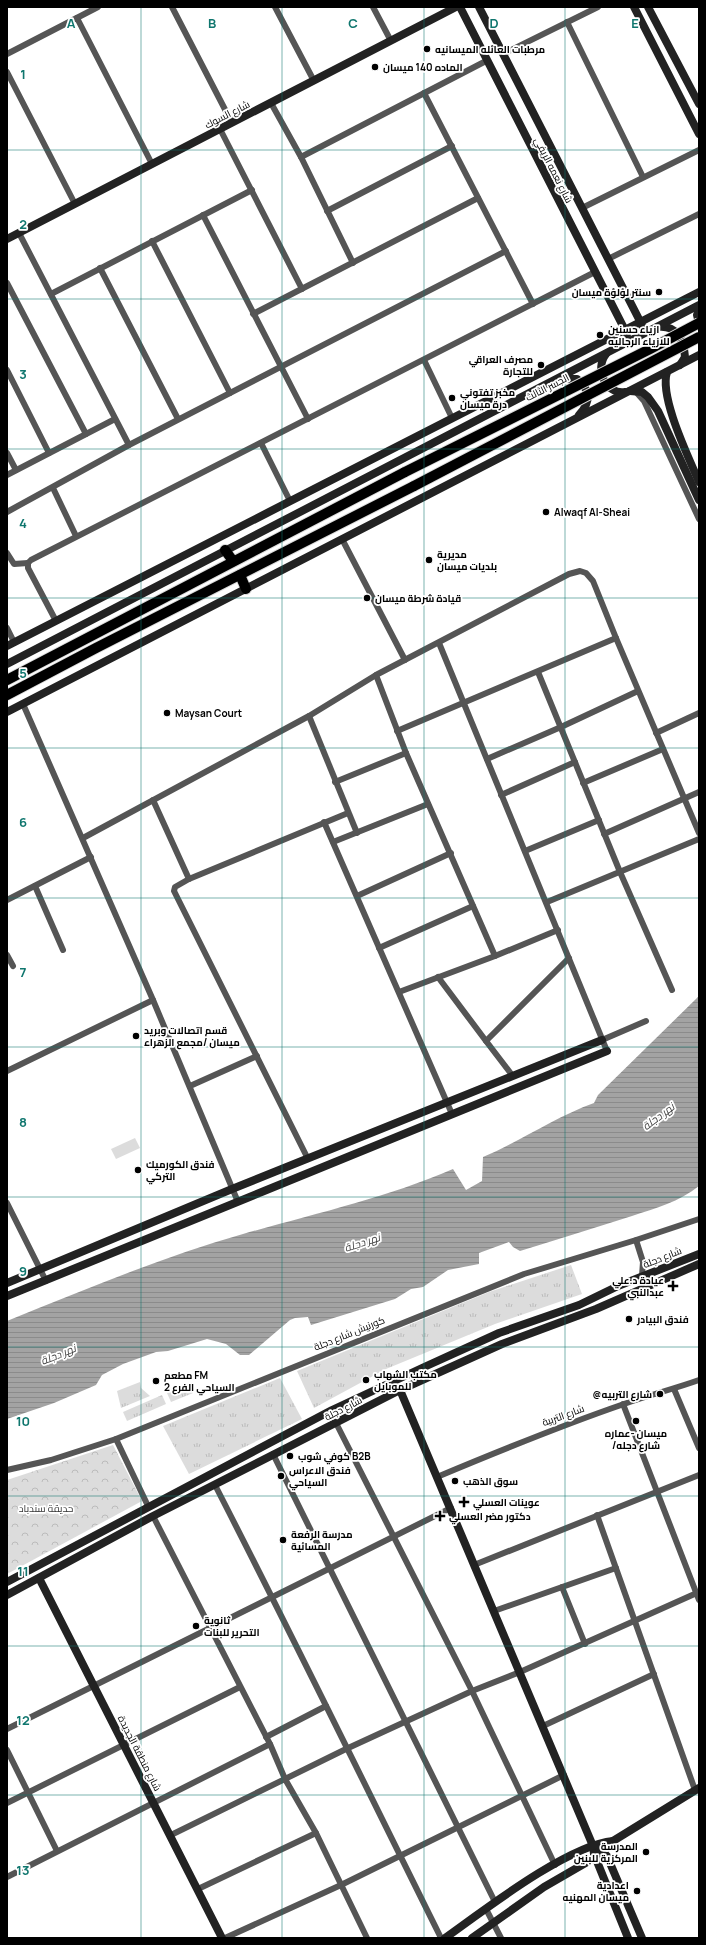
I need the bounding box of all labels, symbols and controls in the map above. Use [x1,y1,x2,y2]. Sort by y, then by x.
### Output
text: A [67,14,76,32]
text: B [208,14,216,32]
text: C [348,14,358,32]
text: D [489,14,499,32]
text: E [631,14,639,32]
place label: مرطبات العائله الميسانيه [435,42,545,56]
marker: مرطبات العائله الميسانيه [422,44,432,54]
place label: الماده 140 ميسان [383,60,463,74]
marker: الماده 140 ميسان [370,62,380,72]
text: 1 [20,65,26,83]
street label: شارع السوك [202,97,252,131]
street label: شارع نعمه الريفي [531,135,577,206]
text: 2 [19,215,27,233]
place label: سنتر لؤلؤة ميسان [572,285,651,299]
marker: سنتر لؤلؤة ميسان [654,287,664,297]
place label: ازياء حسنين للازياء الرجاليه [608,322,670,348]
marker: ازياء حسنين للازياء الرجاليه [595,330,605,340]
place label: مصرف العراقي للتجارة [469,352,533,378]
marker: مصرف العراقي للتجارة [536,360,546,370]
text: 3 [19,365,27,383]
street label: الجسر الثالث [523,370,571,404]
place label: مخبز تفتوني درة ميسان [460,385,515,411]
marker: مخبز تفتوني درة ميسان [447,393,457,403]
place label: Alwaqf Al-Sheai [554,505,630,519]
marker: Alwaqf Al-Sheai [541,507,551,517]
text: 4 [19,514,27,532]
place label: مديرية بلديات ميسان [437,547,497,573]
marker: مديرية بلديات ميسان [424,555,434,565]
place label: قيادة شرطة ميسان [375,591,461,605]
marker: قيادة شرطة ميسان [362,593,372,603]
text: 5 [19,664,27,682]
place label: Maysan Court [175,706,242,720]
marker: Maysan Court [162,708,172,718]
text: 6 [19,813,27,831]
text: 7 [20,963,27,981]
place label: قسم اتصالات وبريد ميسان /مجمع الزهراء [144,1023,240,1050]
marker: قسم اتصالات وبريد ميسان /مجمع الزهراء [131,1031,141,1041]
water label: نهر دجلة [639,1098,678,1133]
text: 8 [19,1113,27,1131]
place label: فندق الكورميك التركي [146,1157,215,1185]
marker: فندق الكورميك التركي [133,1165,143,1175]
water label: نهر دجلة [342,1229,383,1255]
street label: شارع دجلة [641,1243,683,1271]
text: 9 [19,1262,27,1280]
place label: عيادة د.علي عبدالنبي [612,1273,664,1301]
marker: عيادة د.علي عبدالنبي [667,1280,679,1292]
street label: كورنيش شارع دجلة [311,1312,387,1354]
place label: فندق البيادر [636,1312,689,1326]
marker: فندق البيادر [624,1314,634,1324]
water label: نهر دجلة [38,1340,79,1368]
place label: مكتب الشهاب للموبايل [374,1367,437,1393]
place label: مطعم FM السياحي الفرع 2 [164,1368,235,1396]
marker: مكتب الشهاب للموبايل [361,1375,371,1385]
marker: مطعم FM السياحي الفرع 2 [151,1376,161,1386]
place label: @شارع التربيه [592,1387,652,1402]
marker: @شارع التربيه [655,1389,665,1399]
street label: شارع دجلة [322,1393,364,1423]
street label: شارع التربية [540,1401,586,1429]
text: 10 [16,1412,30,1430]
marker: ميسان -عماره /شارع دجله [631,1416,641,1426]
place label: ميسان -عماره /شارع دجله [605,1426,667,1453]
place label: كوفي شوب B2B [298,1449,371,1465]
marker: كوفي شوب B2B [285,1451,295,1461]
place label: فندق الاعراس السياحي [289,1463,351,1491]
marker: فندق الاعراس السياحي [276,1471,286,1481]
place label: سوق الذهب [463,1474,518,1488]
marker: سوق الذهب [450,1476,460,1486]
place label: عوينات العسلي [473,1495,540,1511]
marker: عوينات العسلي [458,1496,470,1508]
park label: حديقة سندباد [19,1501,73,1515]
place label: دكتور مضر العسلي [449,1509,531,1525]
marker: دكتور مضر العسلي [434,1510,446,1522]
place label: مدرسة الرفعة المسائية [291,1527,353,1553]
marker: مدرسة الرفعة المسائية [278,1535,288,1545]
text: 11 [17,1562,29,1580]
place label: ثانوية التحرير للبنات [204,1613,260,1639]
marker: ثانوية التحرير للبنات [191,1621,201,1631]
text: 12 [16,1711,30,1729]
street label: شارع منطقة الجديدة [115,1713,165,1793]
place label: المدرسة المركزية للبنين [574,1839,638,1865]
marker: المدرسة المركزية للبنين [641,1847,651,1857]
text: 13 [16,1861,30,1879]
place label: اعدادية ميسان المهنيه [562,1878,629,1904]
marker: اعدادية ميسان المهنيه [632,1886,642,1896]

